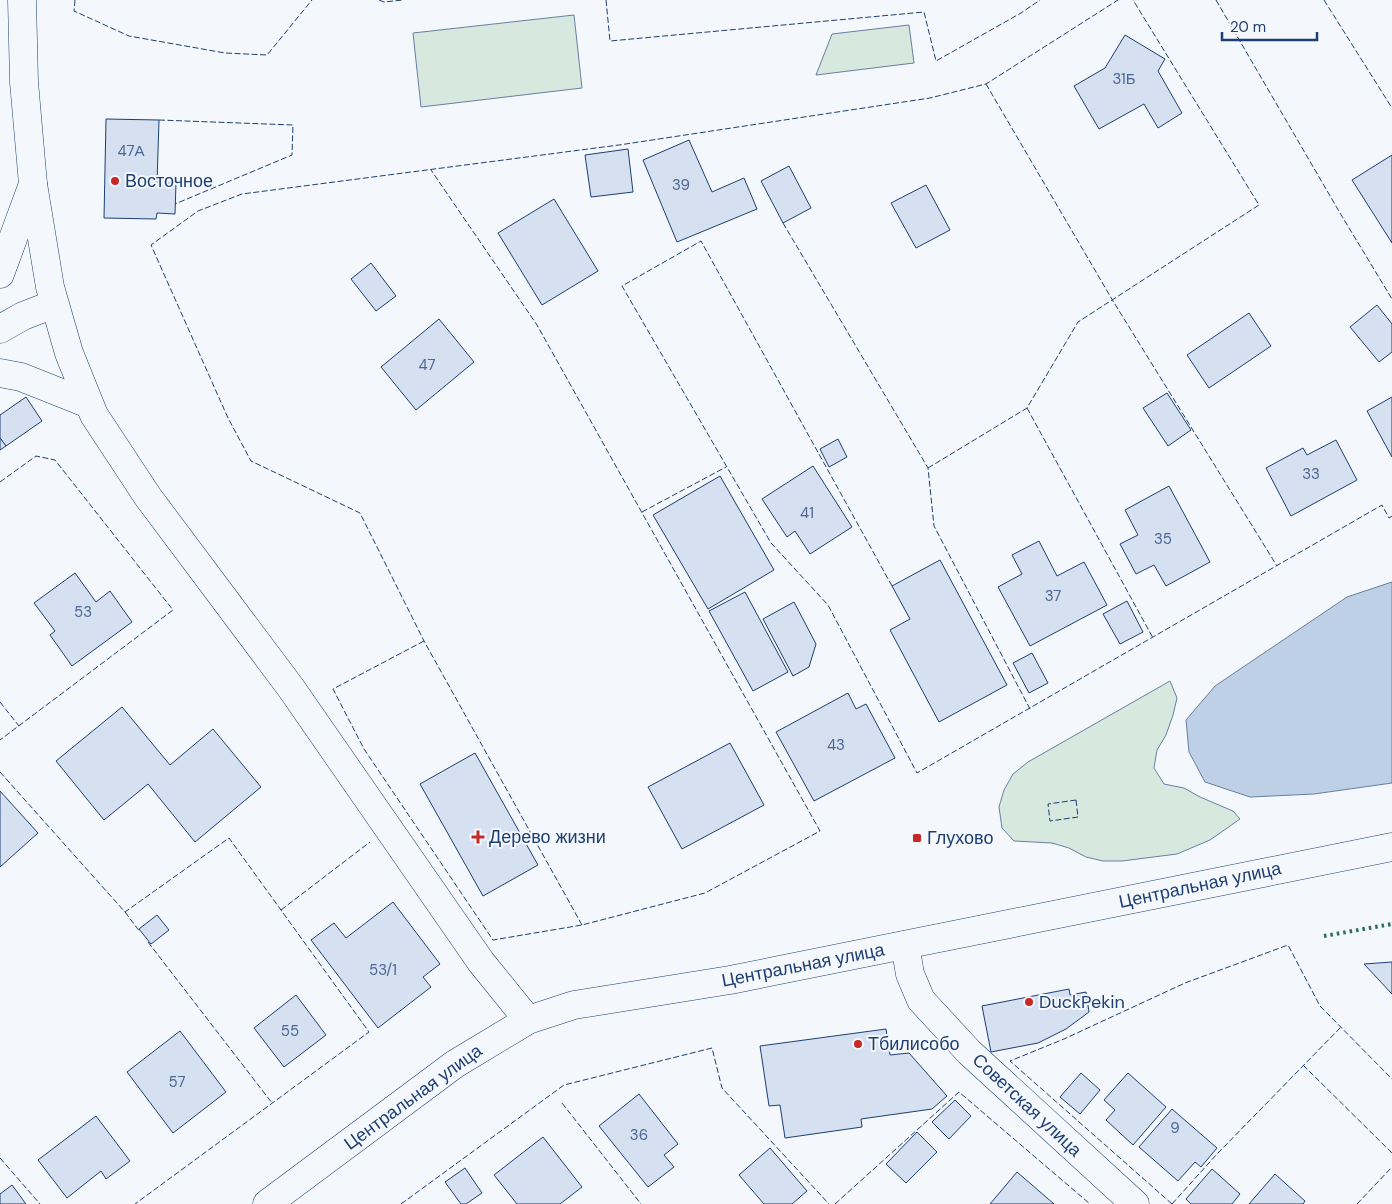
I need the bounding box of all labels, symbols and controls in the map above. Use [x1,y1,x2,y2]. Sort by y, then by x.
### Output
scale bar [1222,10,1317,42]
text: 20 m [1230,17,1266,37]
house number: 31Б [1112,69,1136,89]
house number: 47А [117,141,145,161]
place label: Восточное [125,169,213,193]
marker: Восточное [109,175,121,187]
house number: 39 [672,175,690,195]
house number: 47 [418,355,436,375]
house number: 33 [1302,464,1320,484]
house number: 41 [800,503,814,523]
house number: 35 [1154,529,1172,549]
house number: 37 [1045,586,1061,606]
house number: 53 [74,602,92,622]
house number: 43 [827,735,845,755]
place label: Дерево жизни [489,825,606,849]
place label: Глухово [927,826,993,850]
marker: Дерево жизни [471,830,485,844]
marker: Глухово [911,832,923,844]
street label: Центральная улица [1117,856,1284,914]
street label: Центральная улица [720,937,887,993]
house number: 53/1 [369,960,397,980]
place label: DuckPekin [1039,990,1125,1014]
marker: DuckPekin [1023,996,1035,1008]
house number: 55 [281,1021,299,1041]
place label: Тбилисобо [868,1032,959,1056]
street label: Центральная улица [339,1038,488,1155]
marker: Тбилисобо [852,1038,864,1050]
street label: Советская улица [967,1048,1088,1163]
house number: 57 [169,1072,185,1092]
house number: 9 [1170,1118,1180,1138]
house number: 36 [630,1125,648,1145]

